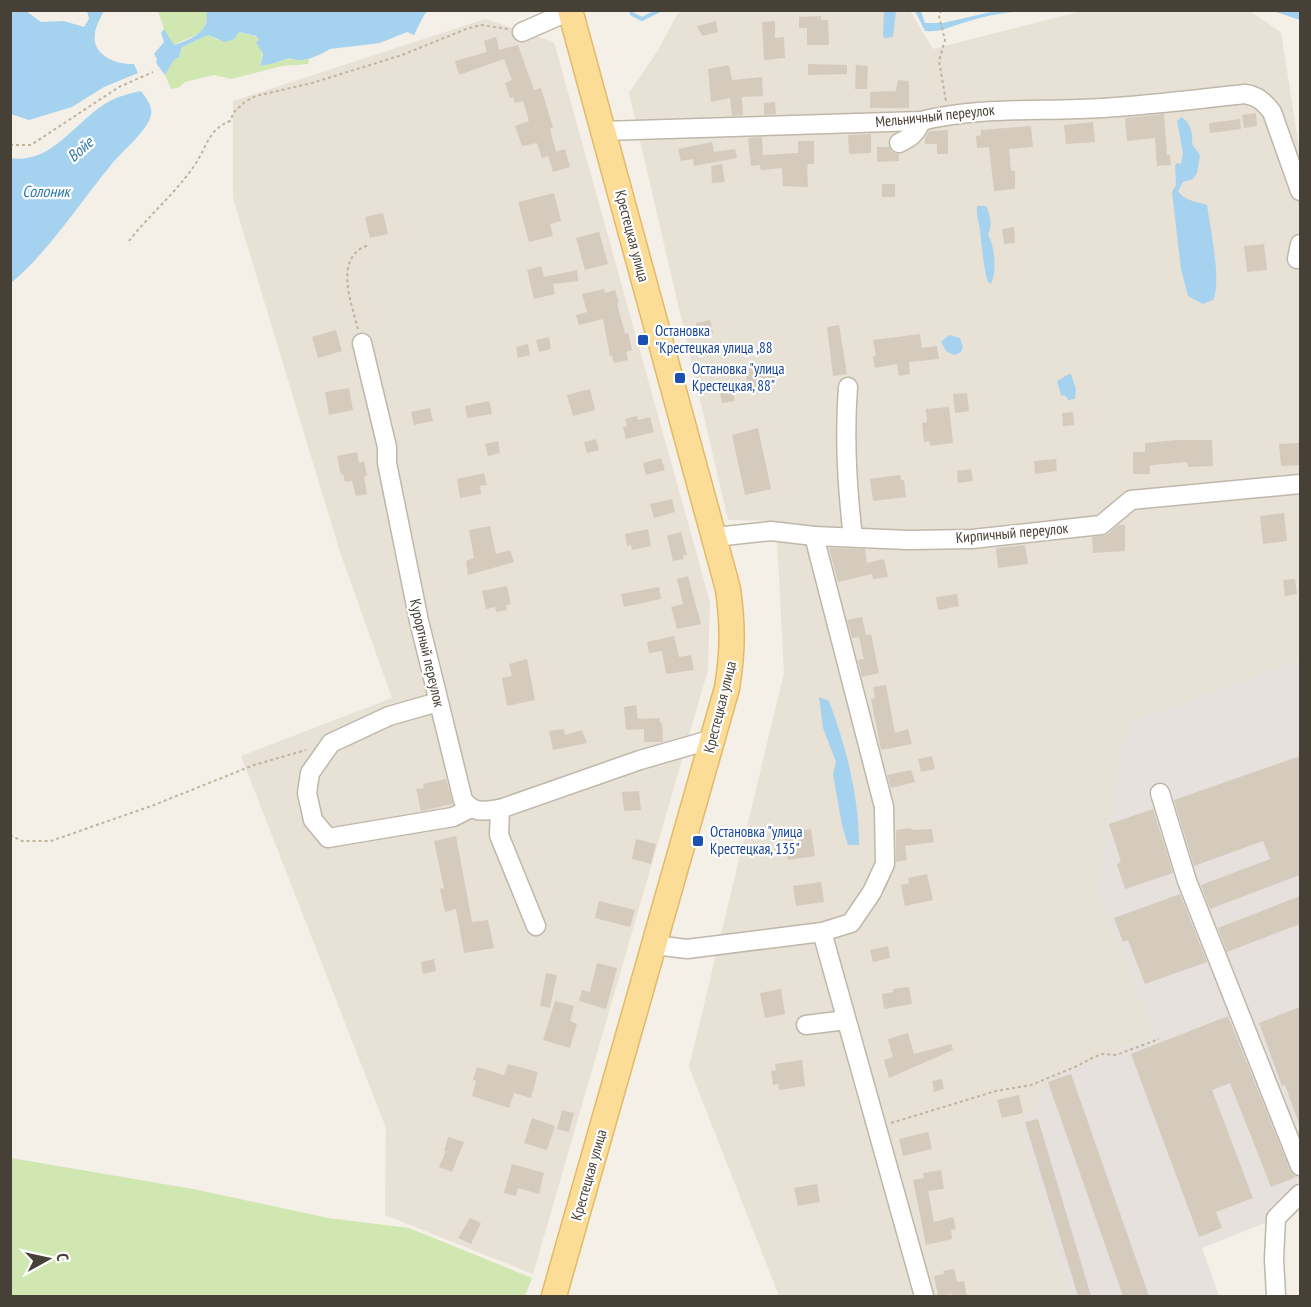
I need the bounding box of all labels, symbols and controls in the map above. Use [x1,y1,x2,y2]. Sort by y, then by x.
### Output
street label: Мельничный переулок [874,100,996,131]
water label: Войе [63,131,98,166]
water label: Солоник [22,181,71,201]
street label: Крестецкая улица [611,188,654,284]
place label: Остановка "Крестецкая улица ,88 [655,321,773,357]
marker: Остановка "Крестецкая улица ,88 [636,333,650,347]
place label: Остановка "улица Крестецкая, 88" [692,359,784,395]
marker: Остановка "улица Крестецкая, 88" [673,371,687,385]
street label: Кирпичный переулок [955,518,1069,547]
street label: Курортный переулок [406,597,449,709]
street label: Крестецкая улица [699,659,740,755]
place label: Остановка "улица Крестецкая, 135" [710,822,802,858]
marker: Остановка "улица Крестецкая, 135" [691,834,705,848]
street label: Крестецкая улица [566,1127,611,1223]
north arrow [18,1229,78,1289]
text: С [52,1252,73,1263]

